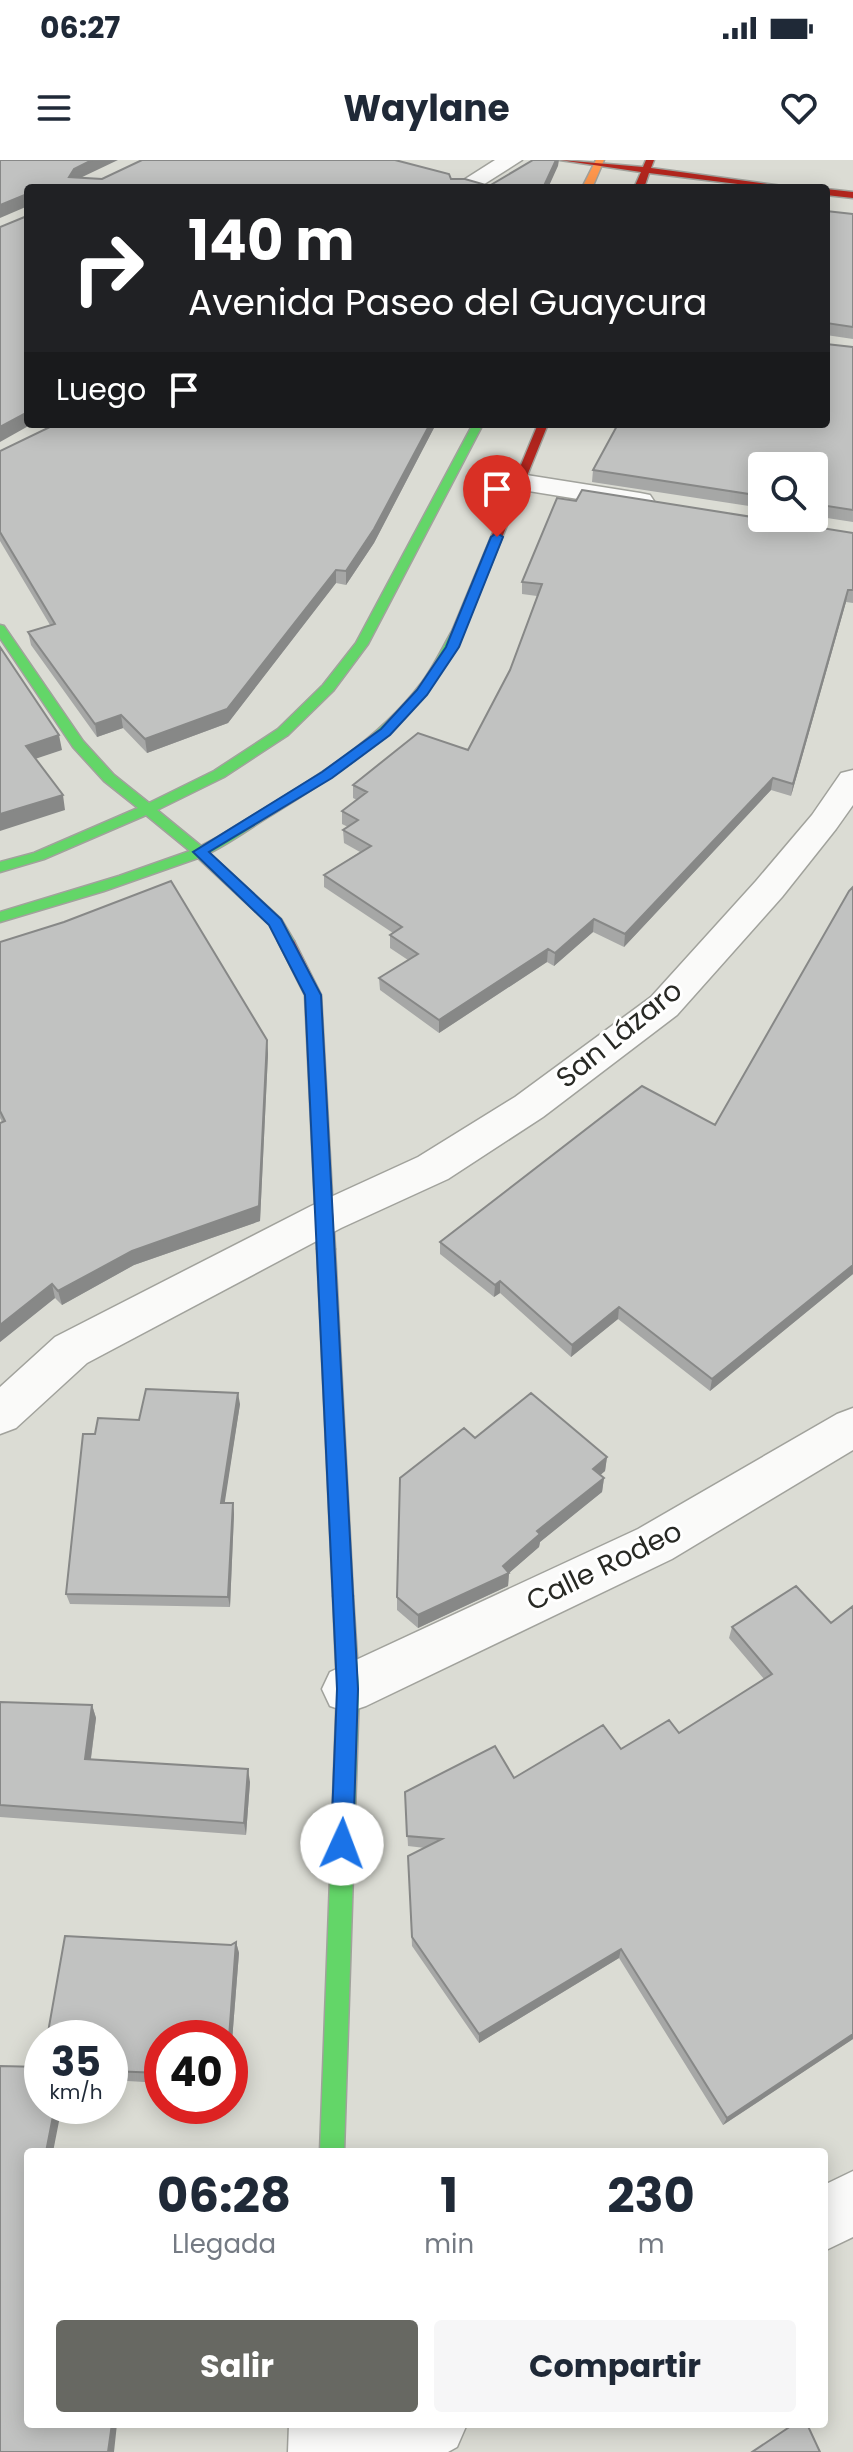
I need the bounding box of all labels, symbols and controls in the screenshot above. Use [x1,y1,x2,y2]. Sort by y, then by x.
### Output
text: 06:27 [40,6,120,49]
text: Waylane [343,83,510,134]
icon: menu [32,86,76,130]
icon: heart [777,86,821,130]
text: 140 m [188,201,355,280]
icon: right [56,216,160,320]
text: Avenida Paseo del Guaycura [188,277,707,328]
text: Luego [56,368,146,411]
icon: arrive [162,368,206,412]
map controls [748,452,828,532]
button: search [748,452,828,532]
pin [463,455,531,537]
icon: arrive [475,467,519,511]
street label: San Lázaro [548,971,690,1097]
street label: Calle Rodeo [520,1512,688,1620]
position arrow [300,1802,384,1886]
speed limit sign: 40 [144,2020,248,2124]
text: 35 [51,2034,101,2090]
text: km/h [49,2078,103,2106]
text: 06:28 [157,2162,291,2229]
text: 1 [440,2162,458,2229]
text: 230 [607,2162,695,2229]
text: Llegada [172,2226,276,2262]
text: min [424,2226,474,2262]
text: m [638,2226,664,2262]
button: Salir [56,2320,418,2412]
button: Compartir [434,2320,796,2412]

